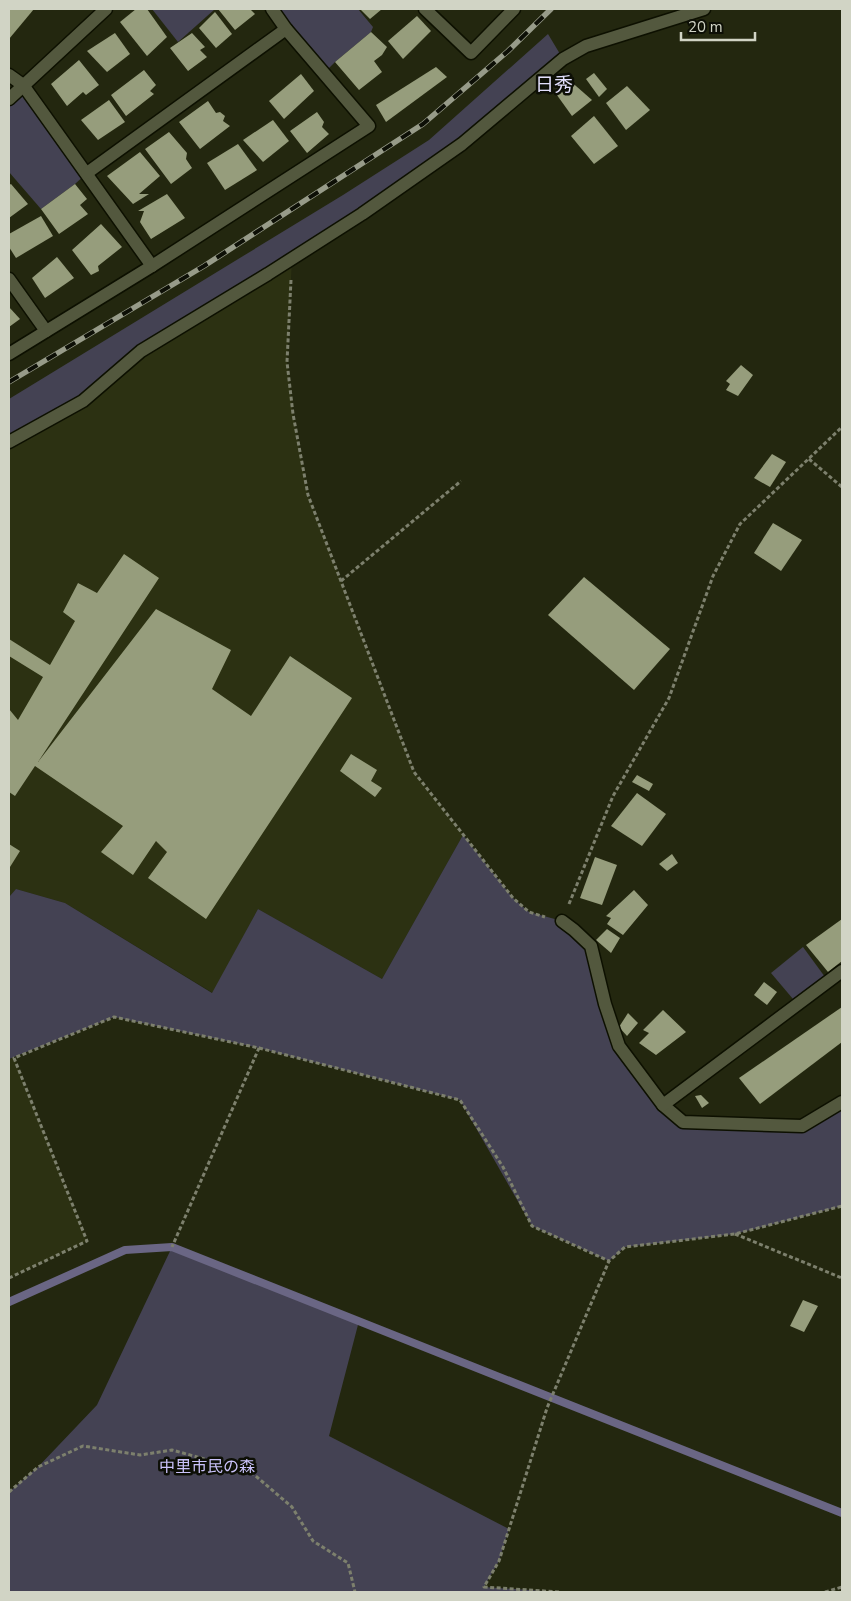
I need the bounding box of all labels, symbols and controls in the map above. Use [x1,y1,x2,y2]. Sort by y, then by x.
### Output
scale bar [681,10,755,42]
text: 20 m [688,17,723,37]
district label: 日秀 [535,72,573,98]
park label: 中里市民の森 [159,1456,255,1478]

